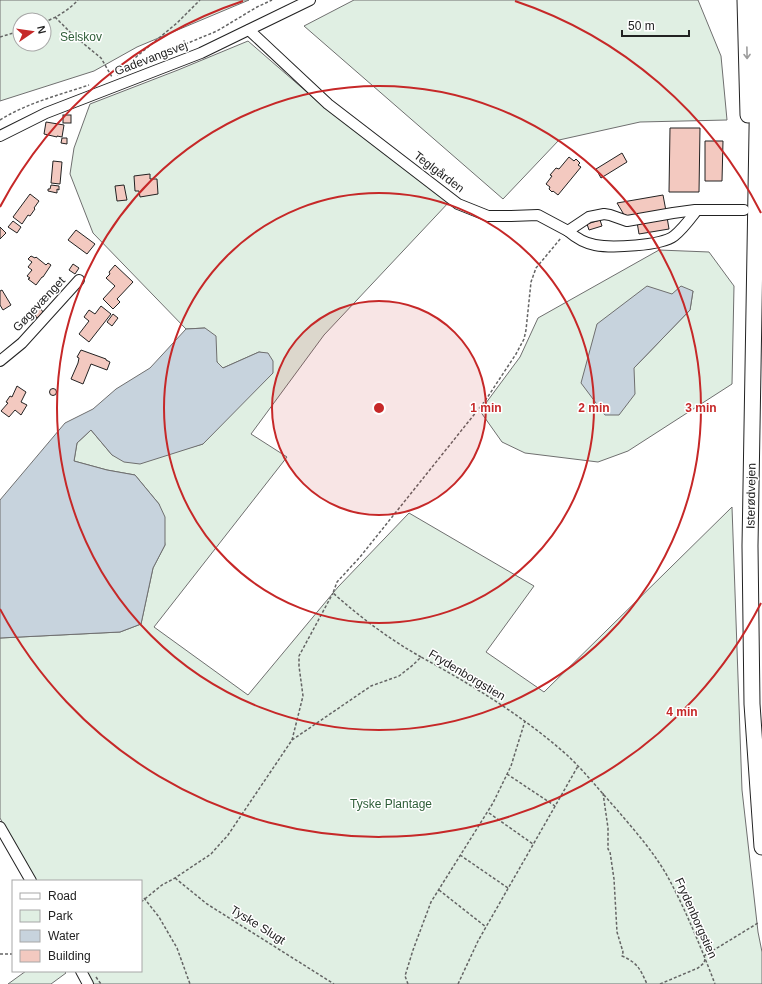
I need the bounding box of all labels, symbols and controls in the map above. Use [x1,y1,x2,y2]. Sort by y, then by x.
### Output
north arrow [12,12,52,52]
scale bar [622,12,689,38]
text: 50 m [628,19,655,33]
text: N [35,25,48,35]
park label: Selskov [60,30,102,44]
street label: Gadevangsvej [113,38,189,78]
one-way arrow [743,46,750,59]
street label: Teglgården [411,149,467,195]
street label: Gøgevænget [10,273,68,334]
centre of rings [372,401,386,415]
text: 1 min [470,401,502,415]
text: 2 min [578,401,610,415]
text: 3 min [685,401,717,415]
street label: Isterødvejen [743,463,759,529]
street label: Frydenborgstien [426,647,508,703]
text: 4 min [666,705,698,719]
park label: Tyske Plantage [350,797,432,811]
street label: Frydenborgstien [672,876,720,960]
legend [12,880,142,972]
text: Road [48,889,77,903]
street label: Tyske Slugt [228,903,289,948]
text: Park [48,909,74,923]
text: Water [48,929,80,943]
text: Building [48,949,91,963]

